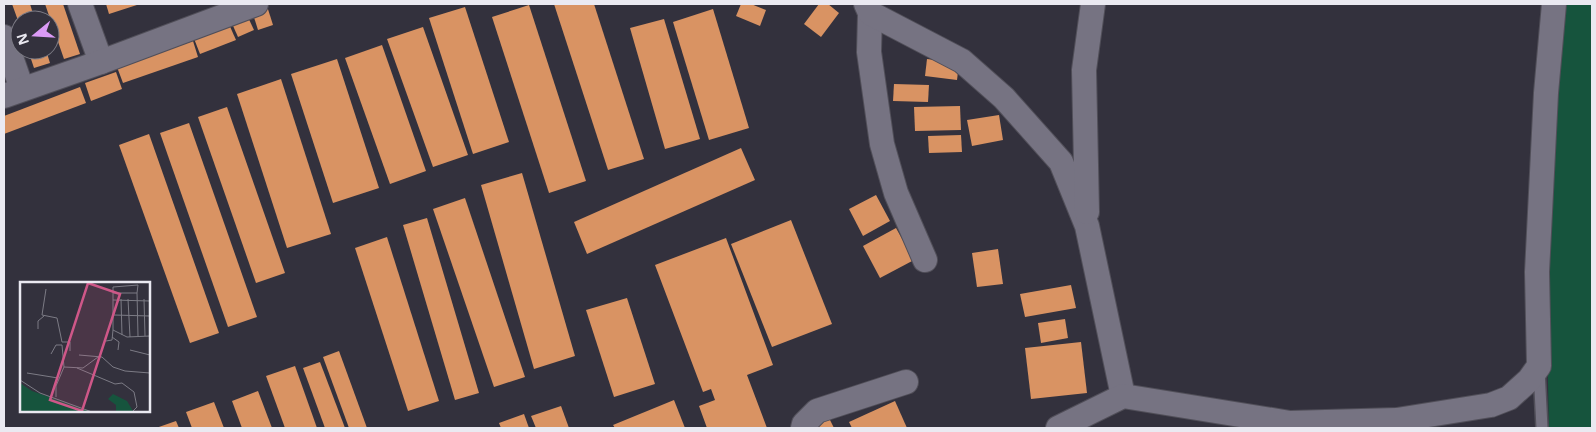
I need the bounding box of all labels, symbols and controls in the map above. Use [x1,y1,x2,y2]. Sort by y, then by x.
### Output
north arrow [10,10,60,60]
text: N [11,31,33,48]
inset map [20,282,150,412]

